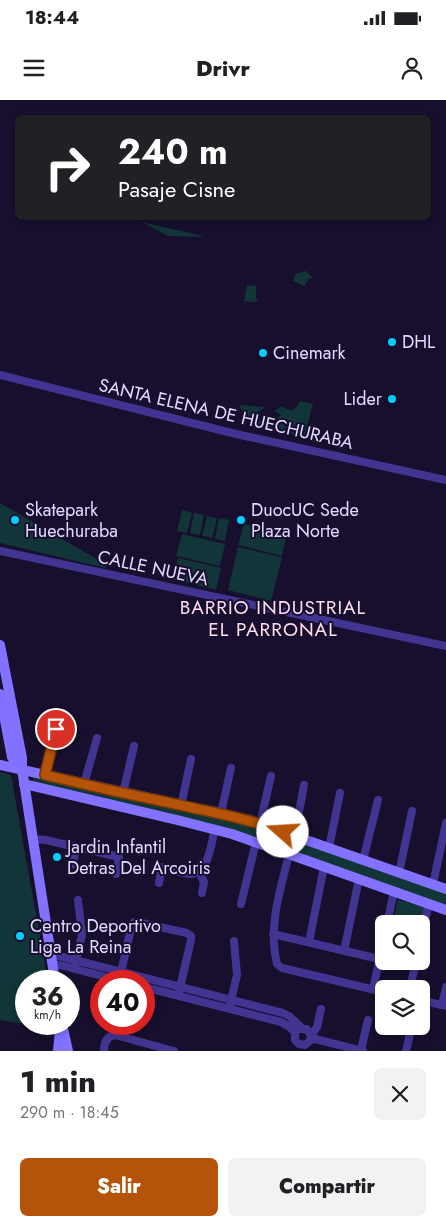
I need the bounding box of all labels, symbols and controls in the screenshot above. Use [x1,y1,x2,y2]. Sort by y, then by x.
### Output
text: 18:44 [25,4,79,31]
text: Drivr [196,52,250,84]
icon: menu [20,54,48,82]
icon: person [398,54,426,82]
text: 240 m [118,127,228,177]
icon: right [35,135,100,200]
text: Pasaje Cisne [118,173,235,205]
place label: DHL [402,329,435,355]
marker: DHL [386,336,398,348]
place label: Cinemark [273,340,346,366]
marker: Cinemark [257,347,269,359]
street label: SANTA ELENA DE HUECHURABA [96,372,356,456]
place label: Lider [344,386,383,412]
marker: Lider [386,393,398,405]
place label: Skatepark Huechuraba [25,497,118,544]
place label: DuocUC Sede Plaza Norte [251,497,359,544]
marker: Skatepark Huechuraba [9,514,21,526]
marker: DuocUC Sede Plaza Norte [235,514,247,526]
street label: CALLE NUEVA [95,544,211,592]
district label: BARRIO INDUSTRIAL EL PARRONAL [180,594,366,643]
pin [35,708,77,750]
icon: arrive [42,715,70,743]
position arrow [256,805,308,857]
place label: Jardin Infantil Detras Del Arcoiris [65,834,210,881]
marker: Jardin Infantil Detras Del Arcoiris [51,851,63,863]
place label: Centro Deportivo Liga La Reina [30,913,161,960]
map controls [375,915,430,1035]
button: search [375,915,430,970]
marker: Centro Deportivo Liga La Reina [14,930,26,942]
speed limit sign: 40 [90,970,155,1035]
text: 36 [31,978,64,1014]
button: layers [375,980,430,1035]
text: km/h [34,1006,61,1024]
text: 1 min [20,1060,96,1103]
button: close [374,1068,426,1120]
text: 290 m · 18:45 [20,1101,119,1124]
button: Salir [20,1158,218,1216]
button: Compartir [228,1158,426,1216]

